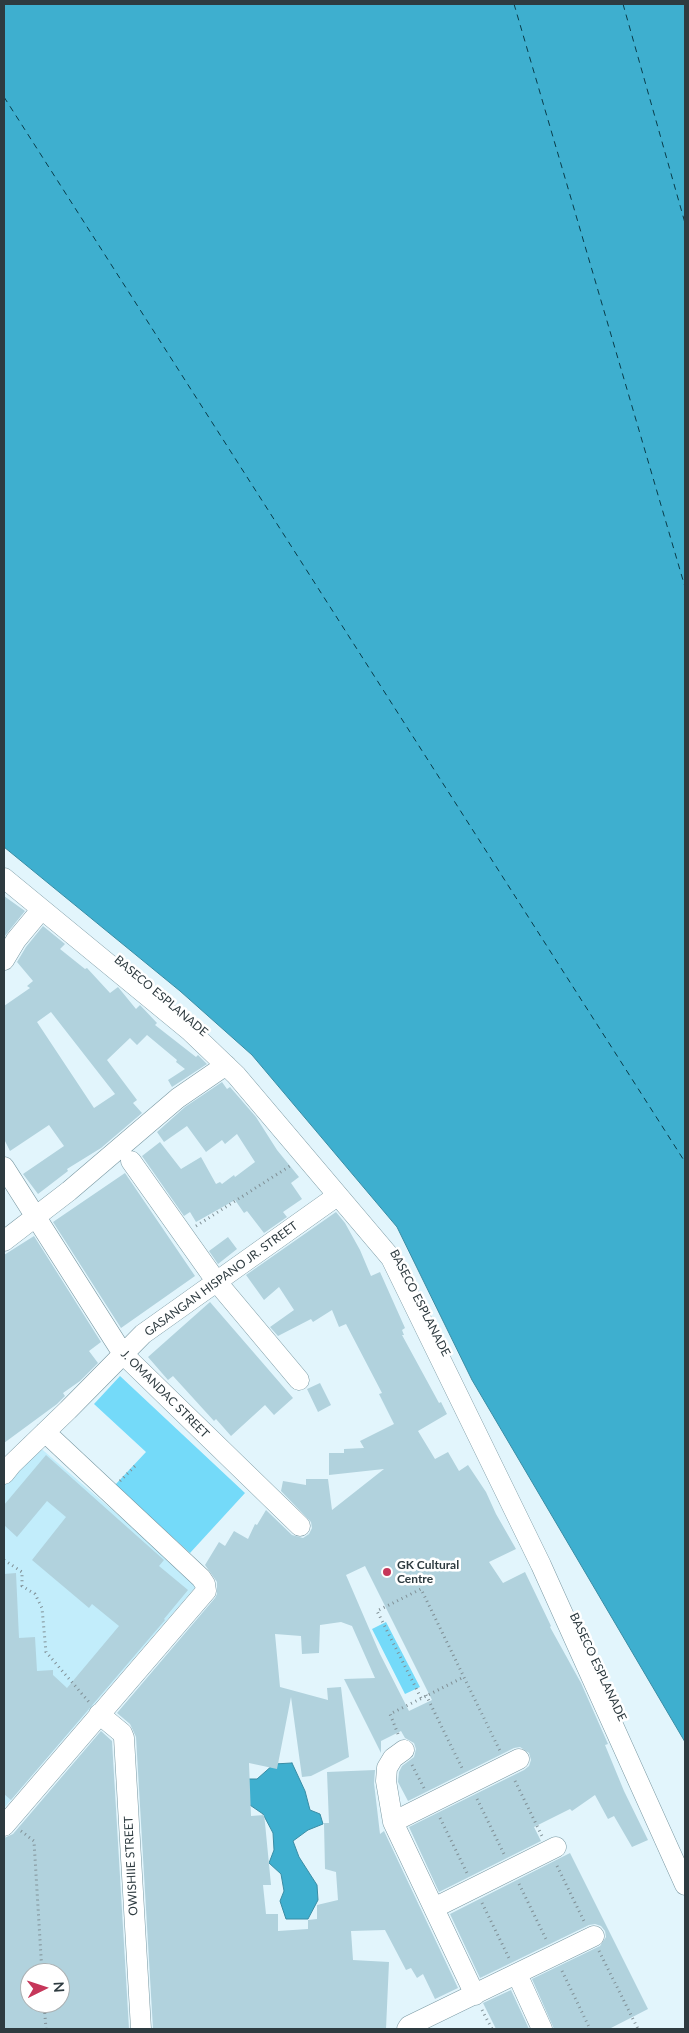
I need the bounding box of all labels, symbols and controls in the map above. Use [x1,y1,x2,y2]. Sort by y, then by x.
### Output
street label: BASECO ESPLANADE [111,953,211,1039]
street label: GASANGAN HISPANO JR. STREET [142,1219,300,1339]
street label: BASECO ESPLANADE [387,1247,453,1359]
street label: J. OMANDAC STREET [118,1347,212,1441]
place label: GK Cultural Centre [397,1558,459,1586]
marker: GK Cultural Centre [381,1566,393,1578]
street label: BASECO ESPLANADE [567,1611,629,1723]
street label: OWISHIIE STREET [121,1816,141,1916]
north arrow [20,1963,70,2013]
text: N [51,1981,68,1993]

